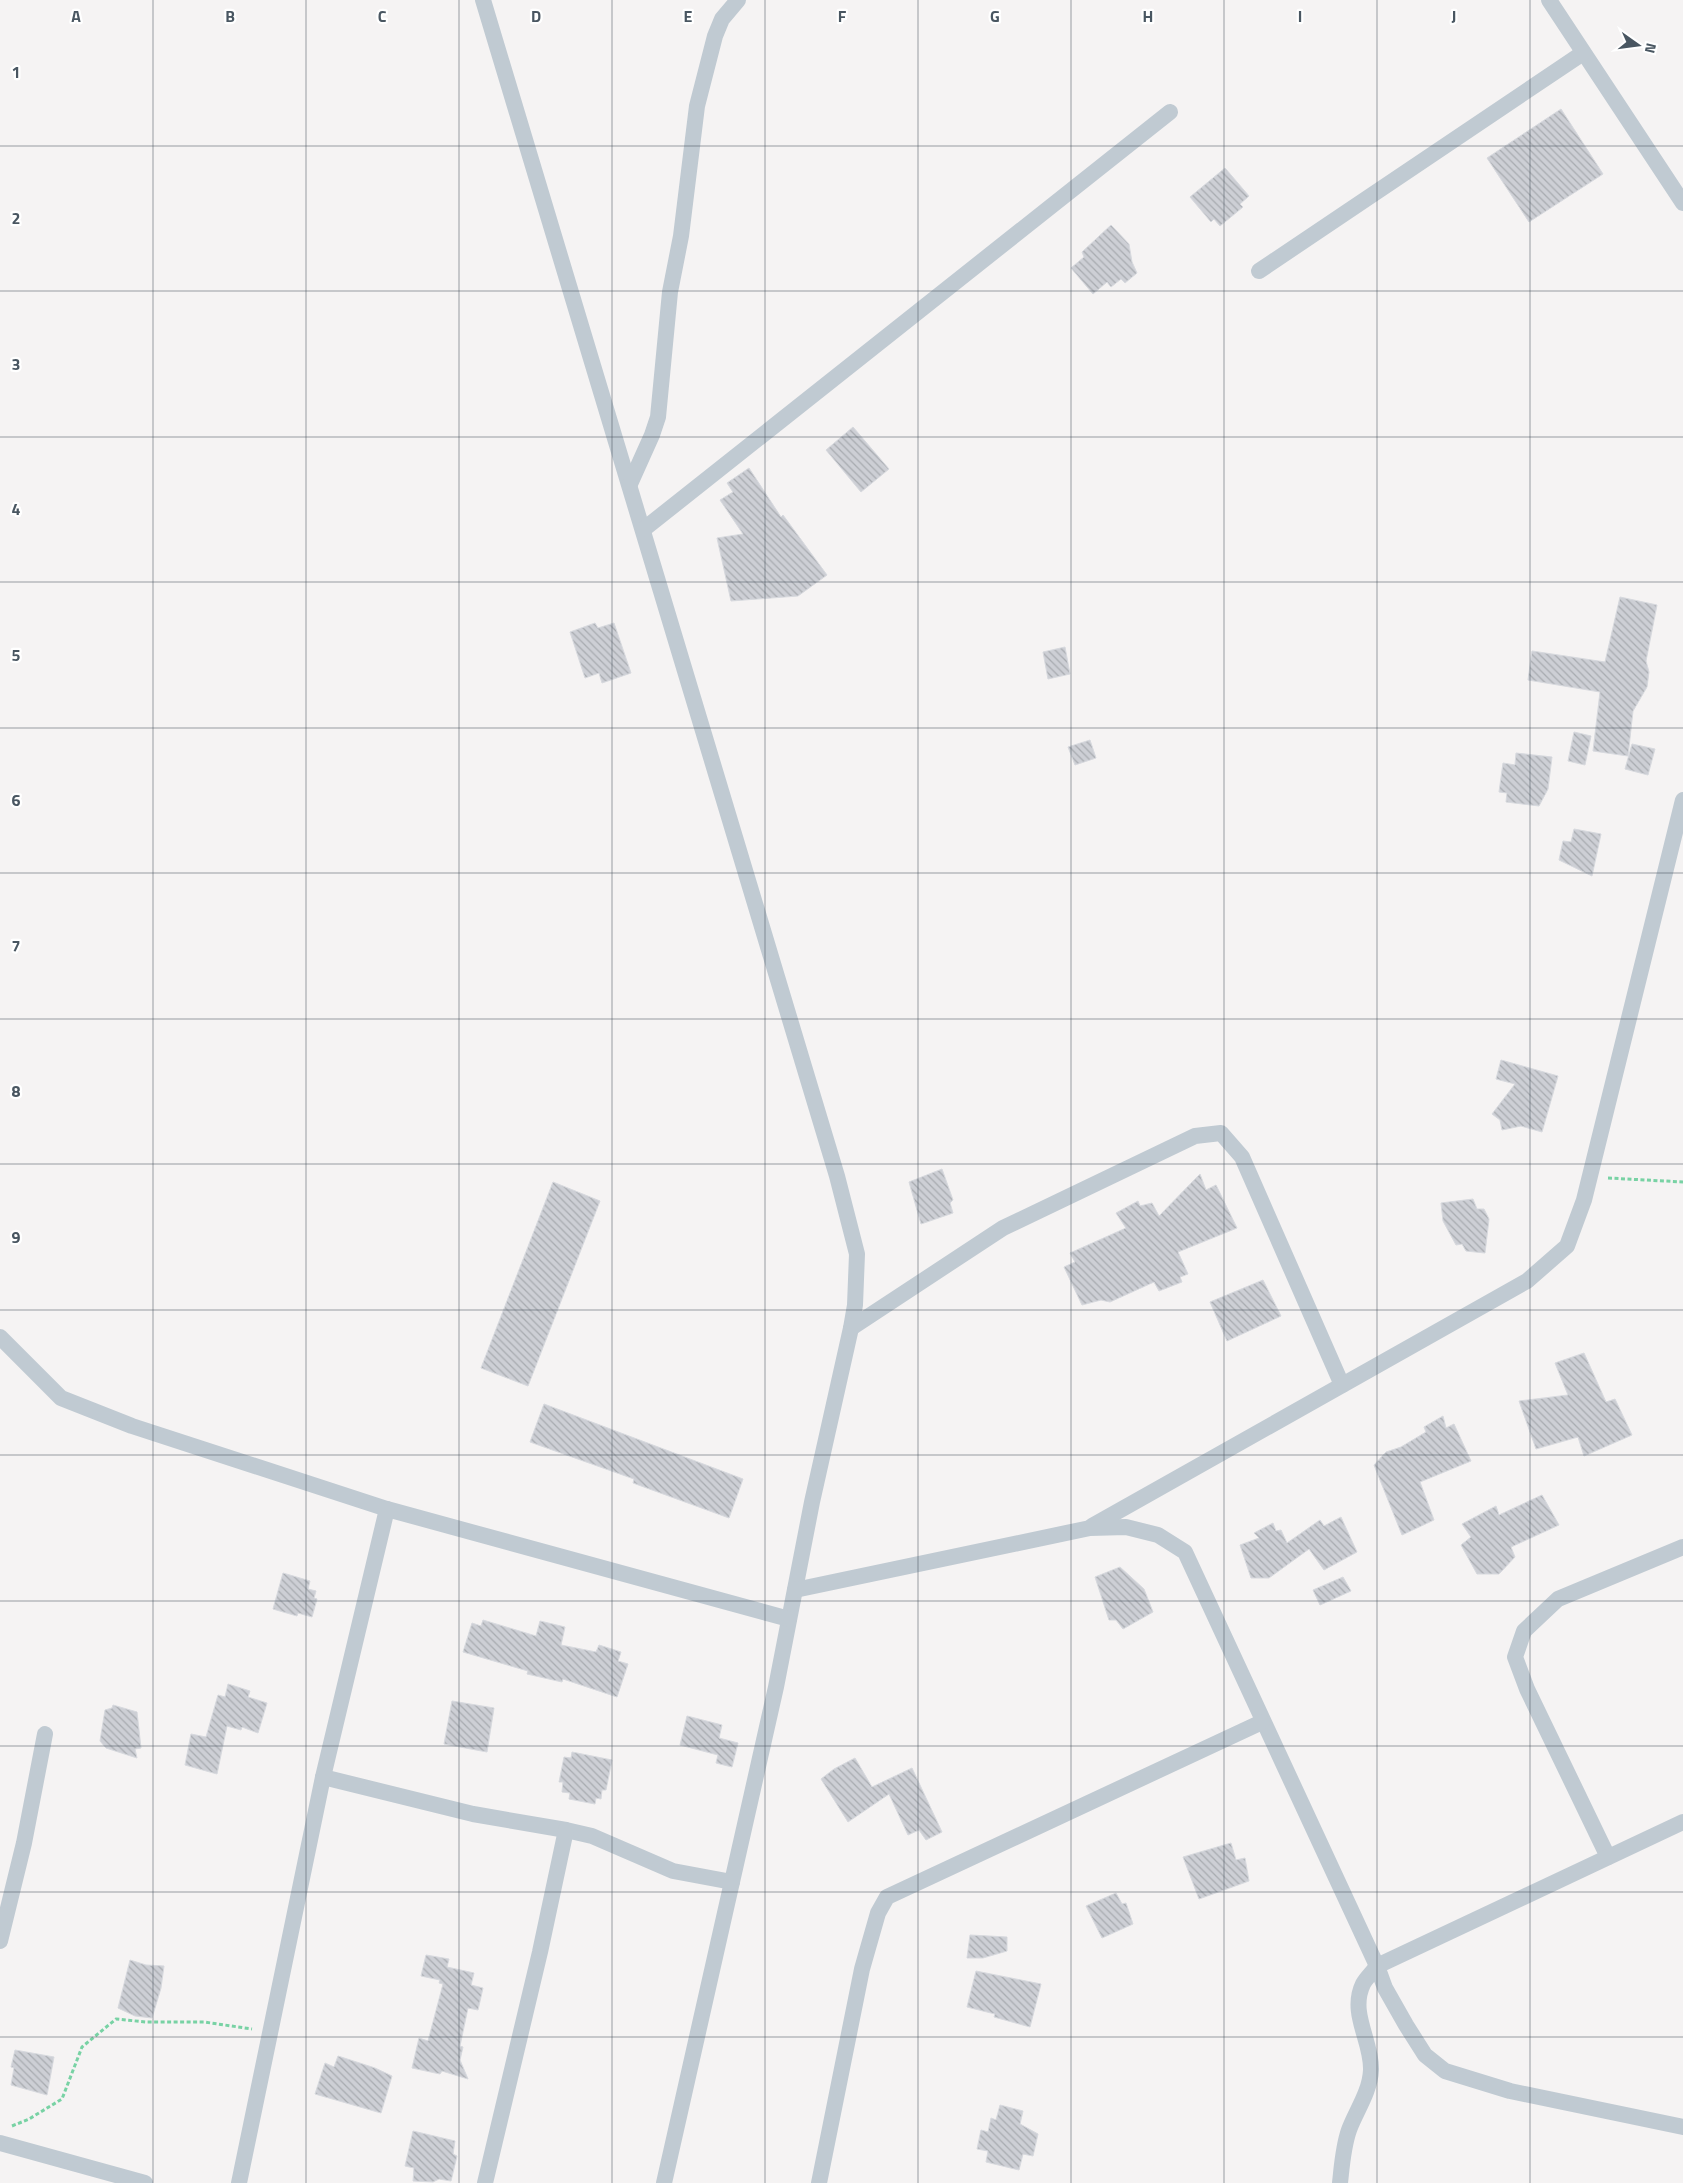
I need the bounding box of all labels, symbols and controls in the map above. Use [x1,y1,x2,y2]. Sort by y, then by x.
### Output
text: A [71,4,81,28]
text: B [225,4,235,28]
text: C [378,4,387,28]
text: D [531,4,541,28]
text: E [684,4,693,28]
text: F [838,4,847,28]
text: G [990,4,1000,28]
text: H [1143,4,1153,28]
text: I [1298,4,1302,28]
text: J [1452,4,1456,28]
north arrow [1613,20,1663,70]
text: N [1640,41,1662,56]
text: 1 [12,60,20,84]
text: 2 [12,206,20,230]
text: 3 [12,352,20,376]
text: 4 [12,497,21,521]
text: 5 [12,643,21,667]
text: 6 [12,788,21,812]
text: 7 [12,934,20,958]
text: 8 [12,1079,21,1103]
text: 9 [12,1225,21,1249]

